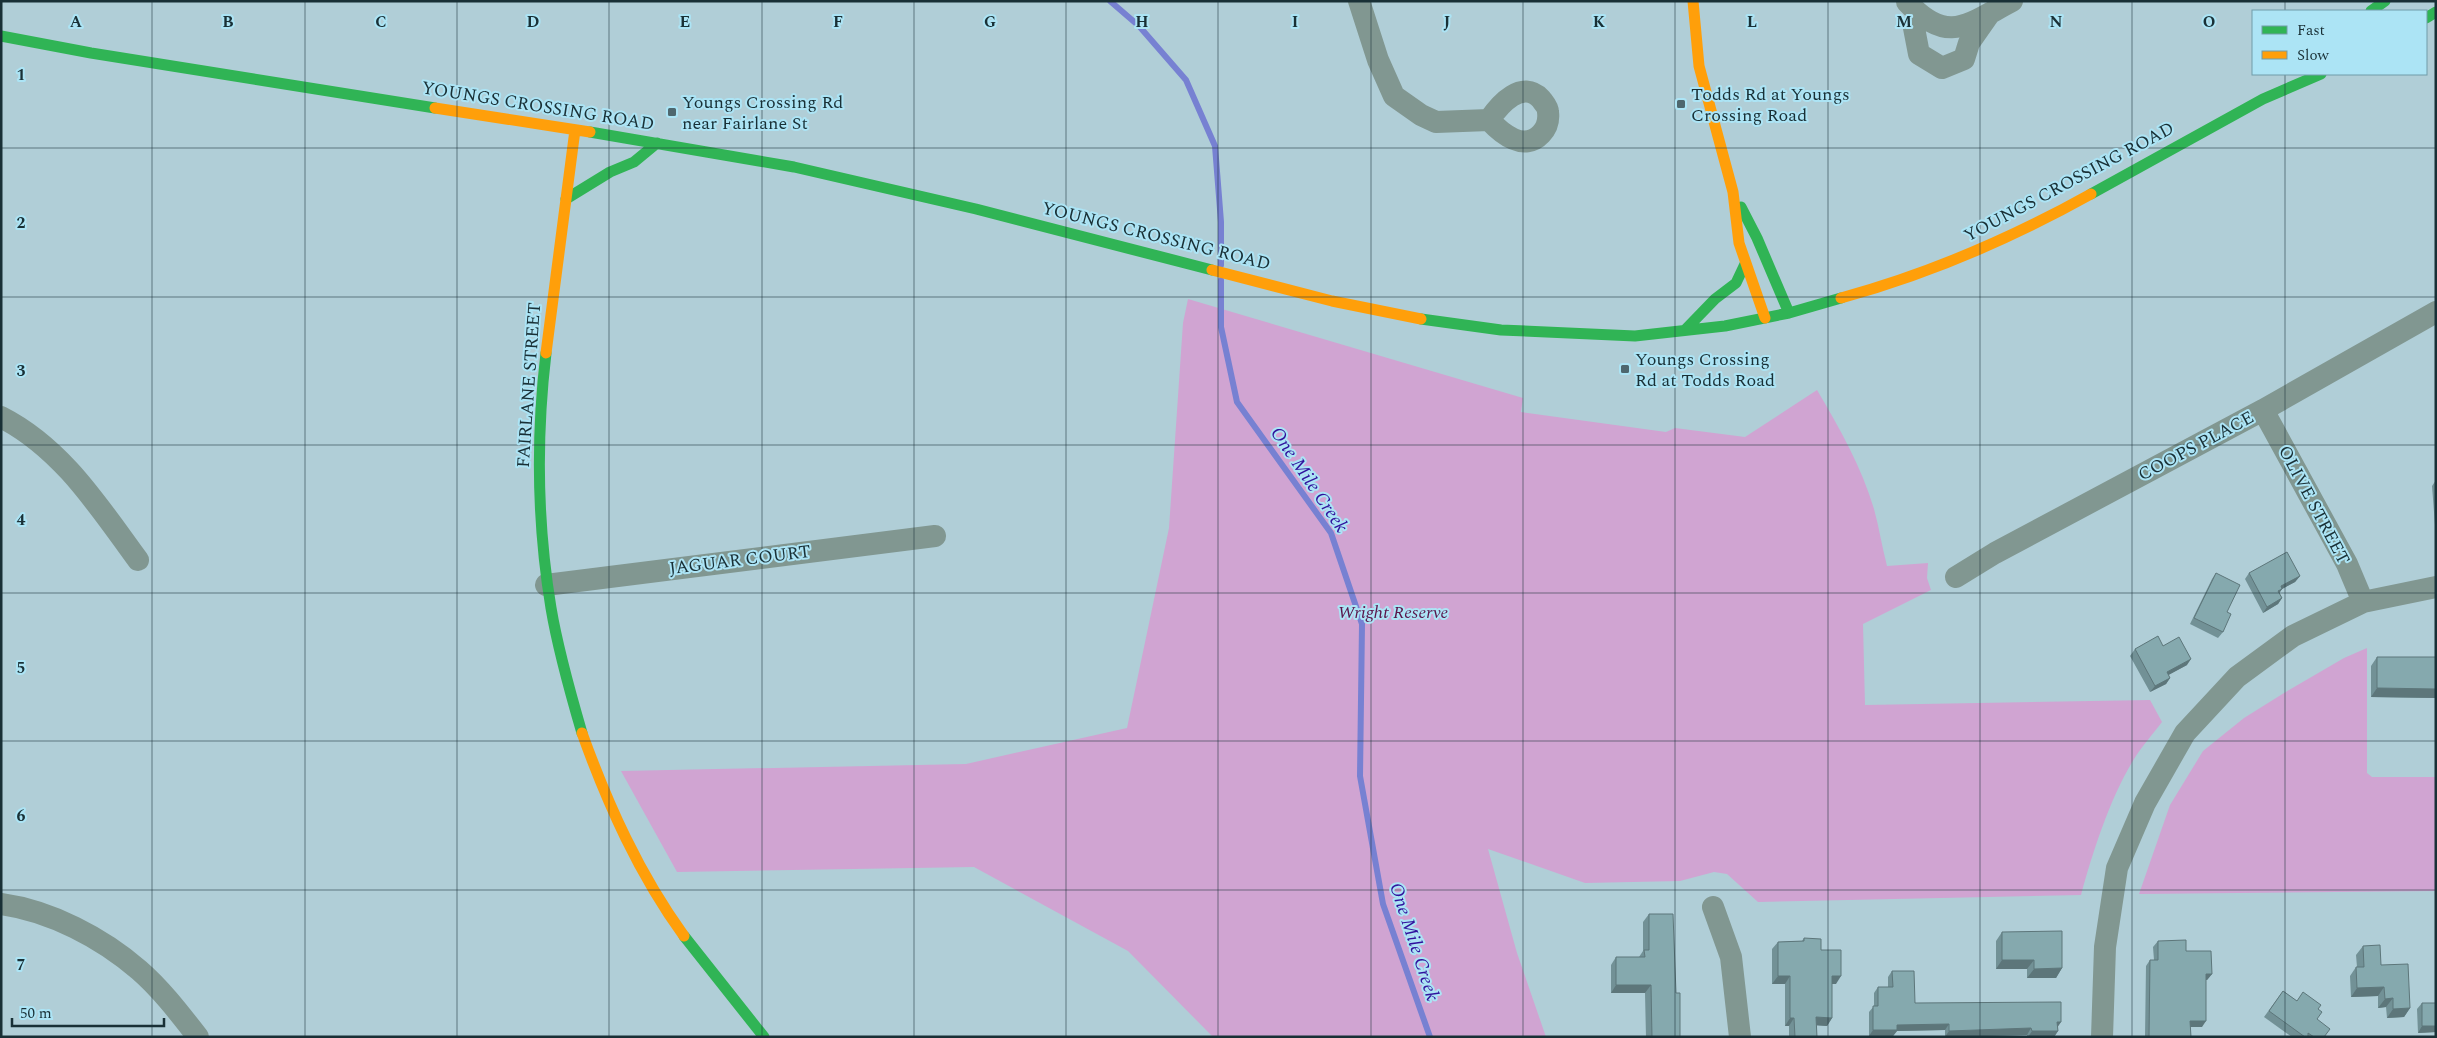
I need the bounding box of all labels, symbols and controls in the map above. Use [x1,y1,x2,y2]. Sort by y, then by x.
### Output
text: A [70,10,83,34]
text: B [222,10,234,34]
text: C [375,10,387,34]
text: D [527,10,540,34]
text: E [680,10,690,34]
text: F [833,10,843,34]
text: G [984,10,996,34]
text: H [1135,10,1149,34]
text: I [1292,10,1298,34]
text: J [1444,10,1451,34]
text: K [1593,10,1606,34]
text: L [1747,10,1757,34]
text: M [1896,10,1912,34]
text: N [2049,10,2063,34]
text: O [2203,10,2215,34]
legend [2252,10,2427,75]
text: Fast [2297,19,2325,42]
text: Slow [2297,44,2329,67]
text: 1 [17,63,25,87]
street label: YOUNGS CROSSING ROAD [420,74,656,138]
place label: Todds Rd at Youngs Crossing Road [1691,81,1850,129]
place label: Youngs Crossing Rd near Fairlane St [682,89,843,137]
marker: Todds Rd at Youngs Crossing Road [1675,98,1687,110]
marker: Youngs Crossing Rd near Fairlane St [666,106,678,118]
street label: YOUNGS CROSSING ROAD [1959,115,2179,249]
street label: YOUNGS CROSSING ROAD [1039,194,1273,278]
text: 2 [17,211,26,235]
street label: FAIRLANE STREET [510,301,548,469]
place label: Youngs Crossing Rd at Todds Road [1635,346,1775,394]
text: 3 [17,359,26,383]
marker: Youngs Crossing Rd at Todds Road [1619,363,1631,375]
street label: COOPS PLACE [2133,404,2259,488]
water label: One Mile Creek [1263,421,1355,539]
street label: OLIVE STREET [2271,441,2357,569]
text: 4 [17,508,26,532]
street label: JAGUAR COURT [668,538,812,582]
park label: Wright Reserve [1338,599,1448,626]
text: 5 [17,656,25,680]
text: 6 [17,804,26,828]
water label: One Mile Creek [1381,879,1447,1005]
text: 7 [17,953,26,977]
scale bar [12,996,165,1028]
text: 50 m [20,1002,52,1025]

